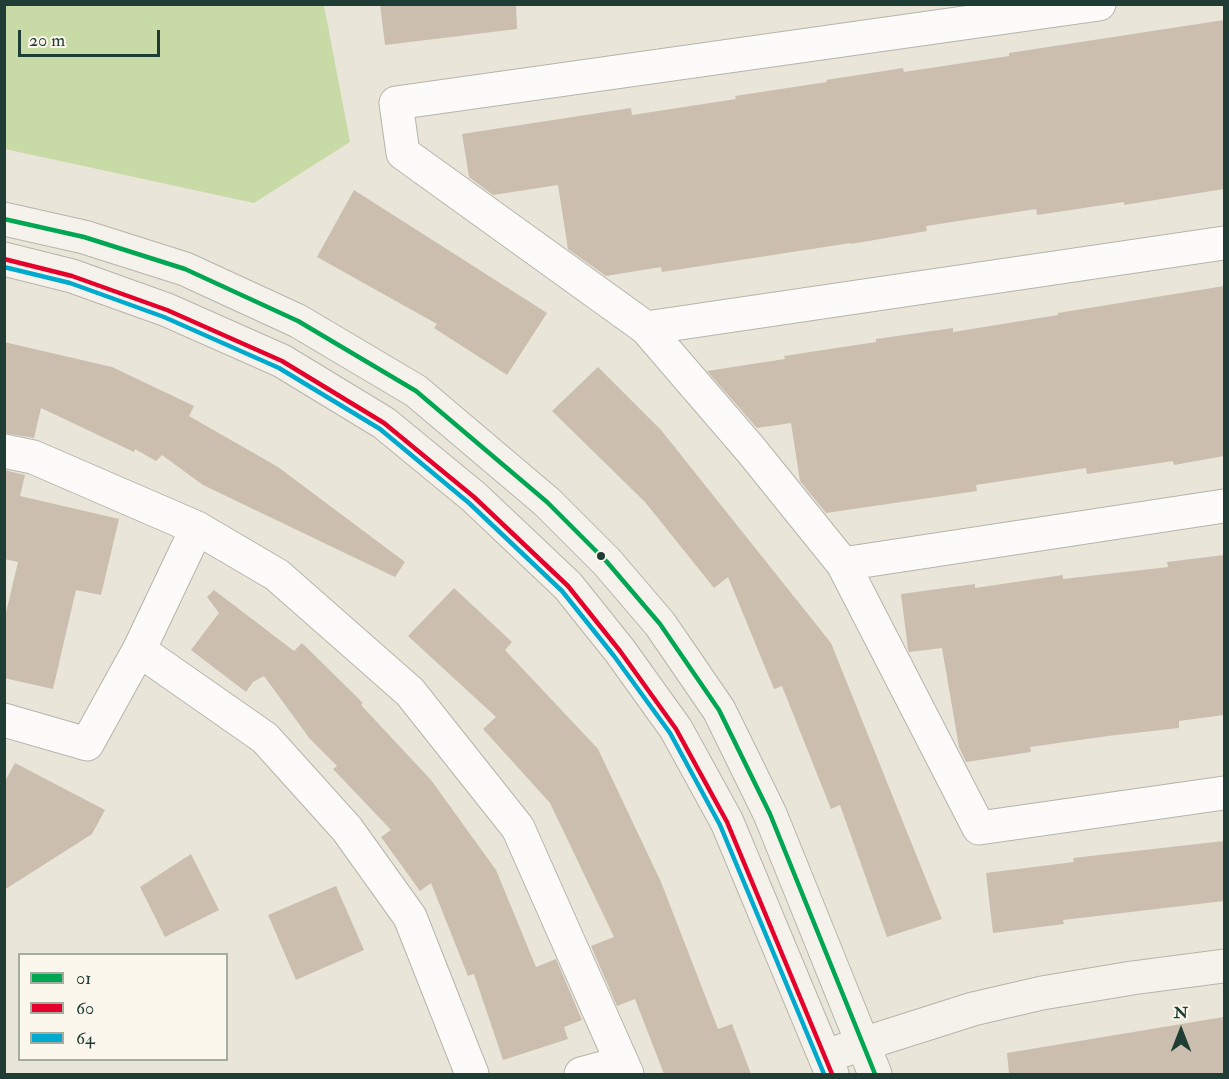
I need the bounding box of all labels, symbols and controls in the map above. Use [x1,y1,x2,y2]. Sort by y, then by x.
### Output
scale bar [21,18,164,56]
text: 20 m [29,29,65,52]
unlabelled marker [595,550,607,562]
legend [18,953,228,1061]
text: 01 [76,967,92,990]
text: 60 [76,997,94,1020]
north arrow [1151,1001,1211,1061]
text: N [1174,1003,1188,1023]
text: 64 [76,1027,95,1050]

